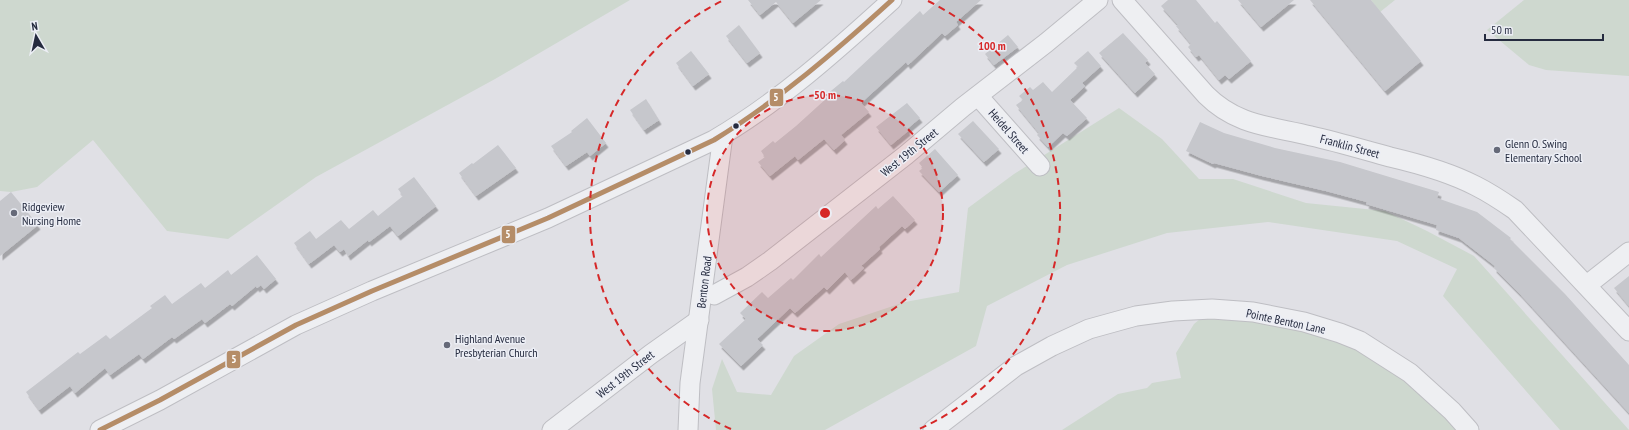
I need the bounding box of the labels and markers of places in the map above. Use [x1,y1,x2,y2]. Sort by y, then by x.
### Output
unlabelled marker [731,121,741,131]
place label: Glenn O. Swing Elementary School [1505,136,1582,165]
marker: Glenn O. Swing Elementary School [1492,145,1502,155]
unlabelled marker [683,147,693,157]
place label: Ridgeview Nursing Home [22,199,81,228]
centre of rings [818,206,832,220]
marker: Ridgeview Nursing Home [9,208,19,218]
place label: Highland Avenue Presbyterian Church [455,331,537,360]
marker: Highland Avenue Presbyterian Church [442,340,452,350]

